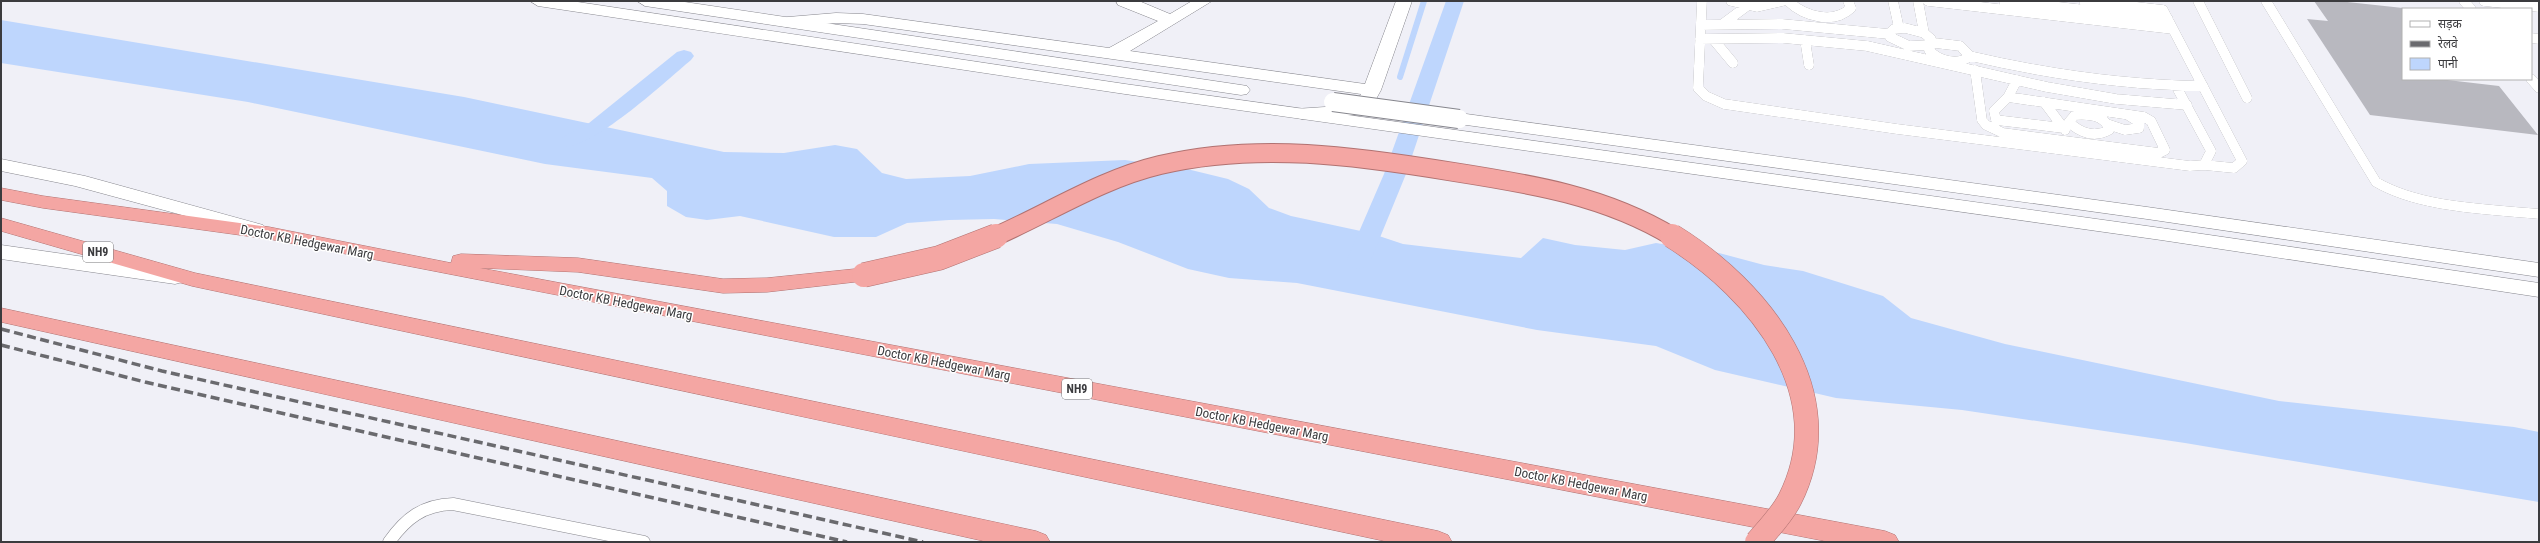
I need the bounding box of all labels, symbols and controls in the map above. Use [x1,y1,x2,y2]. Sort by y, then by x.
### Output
legend [2402,8,2532,80]
text: सड़क [2438,17,2463,31]
text: रेलवे [2438,36,2458,51]
text: पानी [2438,56,2459,71]
street label: Doctor KB Hedgewar Marg [239,222,375,262]
road number: NH9 [83,242,113,262]
street label: Doctor KB Hedgewar Marg [558,283,694,323]
street label: Doctor KB Hedgewar Marg [876,343,1012,383]
road number: NH9 [1062,379,1092,399]
street label: Doctor KB Hedgewar Marg [1194,404,1330,444]
street label: Doctor KB Hedgewar Marg [1513,464,1649,504]

